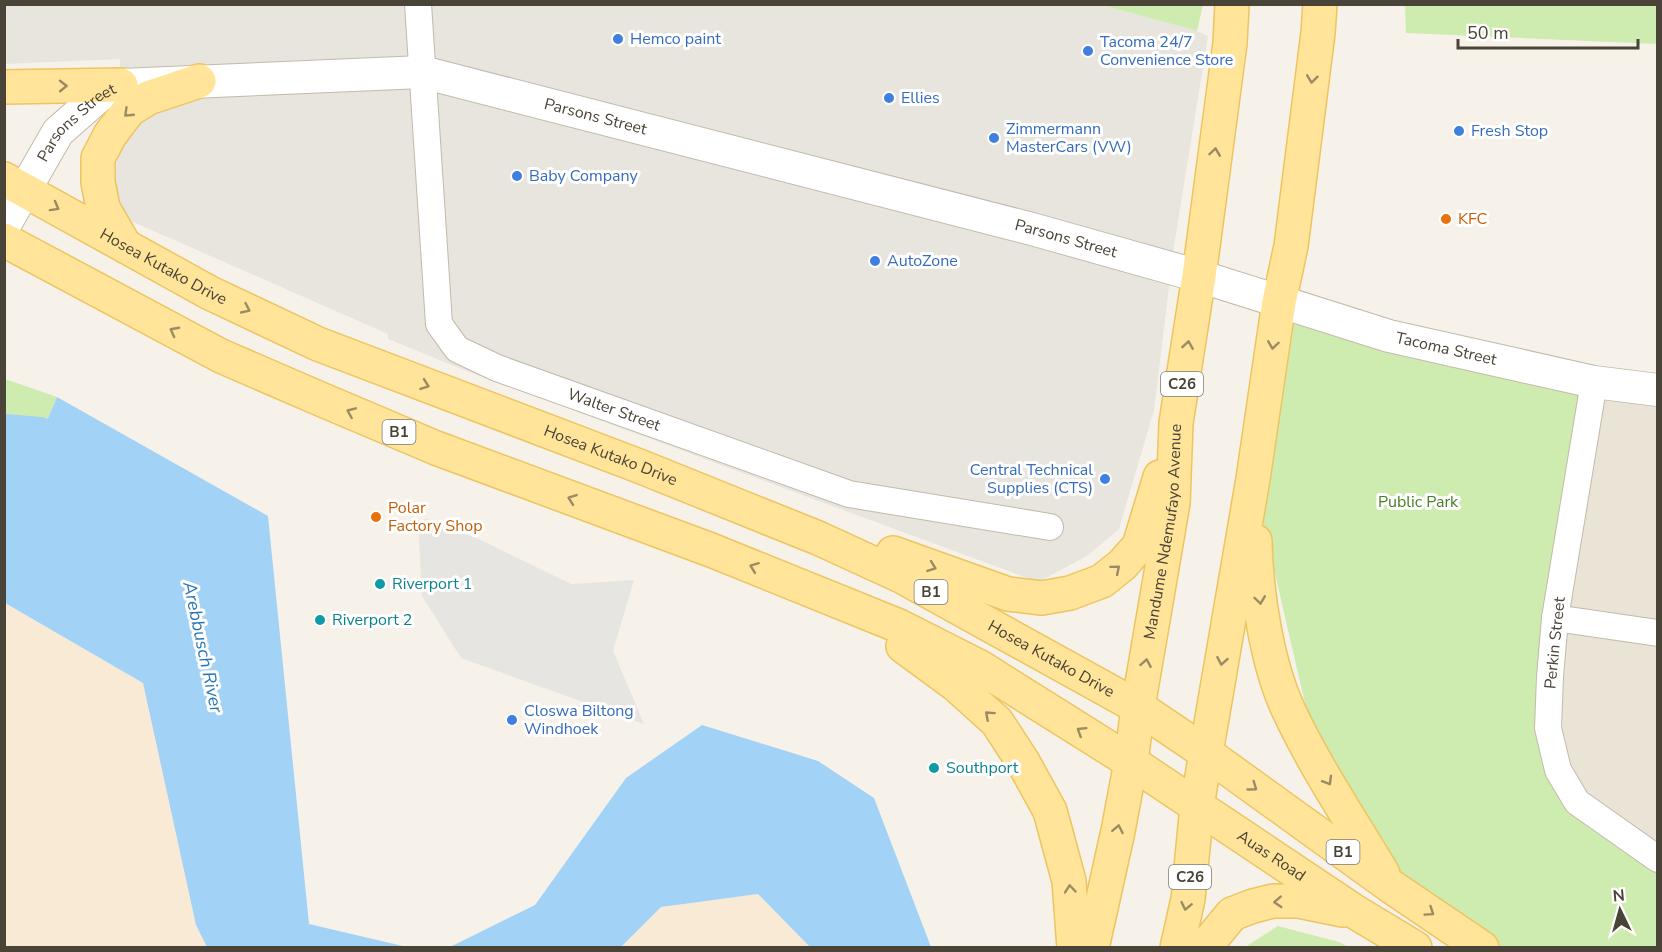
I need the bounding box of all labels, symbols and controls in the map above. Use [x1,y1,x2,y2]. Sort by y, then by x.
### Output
scale bar [1458,12,1638,50]
text: 50 m [1467,21,1509,45]
place label: Hemco paint [630,28,721,50]
place label: Tacoma 24/7 Convenience Store [1100,31,1233,71]
marker: Hemco paint [611,32,625,46]
marker: Tacoma 24/7 Convenience Store [1081,44,1095,58]
one-way arrow [1307,75,1319,84]
street label: Parsons Street [32,78,120,166]
one-way arrow [58,80,67,92]
place label: Ellies [901,87,940,109]
marker: Ellies [882,91,896,105]
street label: Parsons Street [542,93,650,141]
one-way arrow [125,106,136,117]
place label: Zimmermann MasterCars (VW) [1006,118,1132,158]
place label: Fresh Stop [1471,120,1548,142]
marker: Fresh Stop [1452,124,1466,138]
marker: Zimmermann MasterCars (VW) [987,131,1001,145]
one-way arrow [1209,147,1221,157]
place label: Baby Company [529,165,638,187]
marker: Baby Company [510,169,524,183]
one-way arrow [49,200,60,211]
place label: KFC [1458,208,1488,230]
marker: KFC [1439,212,1453,226]
street label: Parsons Street [1013,214,1120,263]
street label: Hosea Kutako Drive [96,223,230,310]
place label: AutoZone [887,250,958,272]
marker: AutoZone [868,254,882,268]
one-way arrow [239,302,250,314]
one-way arrow [170,327,180,338]
street label: Tacoma Street [1393,327,1499,371]
one-way arrow [1182,340,1194,350]
one-way arrow [1267,340,1280,350]
road number: C26 [1161,372,1203,396]
one-way arrow [419,378,430,390]
street label: Walter Street [564,383,664,437]
one-way arrow [347,407,358,419]
road number: B1 [382,420,416,444]
street label: Hosea Kutako Drive [541,420,681,491]
street label: Mandume Ndemufayo Avenue [1139,423,1187,641]
place label: Central Technical Supplies (CTS) [970,459,1093,499]
marker: Central Technical Supplies (CTS) [1098,472,1112,486]
park label: Public Park [1378,491,1459,513]
one-way arrow [567,493,578,506]
place label: Polar Factory Shop [388,497,482,537]
marker: Polar Factory Shop [369,510,383,524]
one-way arrow [927,560,937,573]
one-way arrow [750,562,761,574]
one-way arrow [1109,566,1120,577]
place label: Riverport 1 [392,573,472,595]
marker: Riverport 1 [373,577,387,591]
water label: Arebbusch River [177,578,229,715]
road number: B1 [914,580,948,604]
street label: Perkin Street [1539,595,1571,690]
one-way arrow [1254,596,1266,605]
place label: Riverport 2 [332,609,412,631]
marker: Riverport 2 [313,613,327,627]
street label: Hosea Kutako Drive [984,615,1118,703]
one-way arrow [1216,656,1228,666]
one-way arrow [1139,658,1151,667]
place label: Closwa Biltong Windhoek [524,700,634,740]
one-way arrow [986,711,996,722]
marker: Closwa Biltong Windhoek [505,713,519,727]
one-way arrow [1077,726,1087,738]
place label: Southport [946,757,1019,779]
marker: Southport [927,761,941,775]
one-way arrow [1321,775,1333,785]
one-way arrow [1247,780,1258,791]
one-way arrow [1111,824,1124,834]
street label: Auas Road [1233,825,1310,887]
road number: B1 [1326,840,1360,864]
road number: C26 [1169,865,1211,889]
north arrow [1590,880,1650,940]
one-way arrow [1064,885,1077,894]
text: N [1612,885,1626,908]
one-way arrow [1274,895,1283,908]
one-way arrow [1180,901,1193,911]
one-way arrow [1423,905,1434,916]

